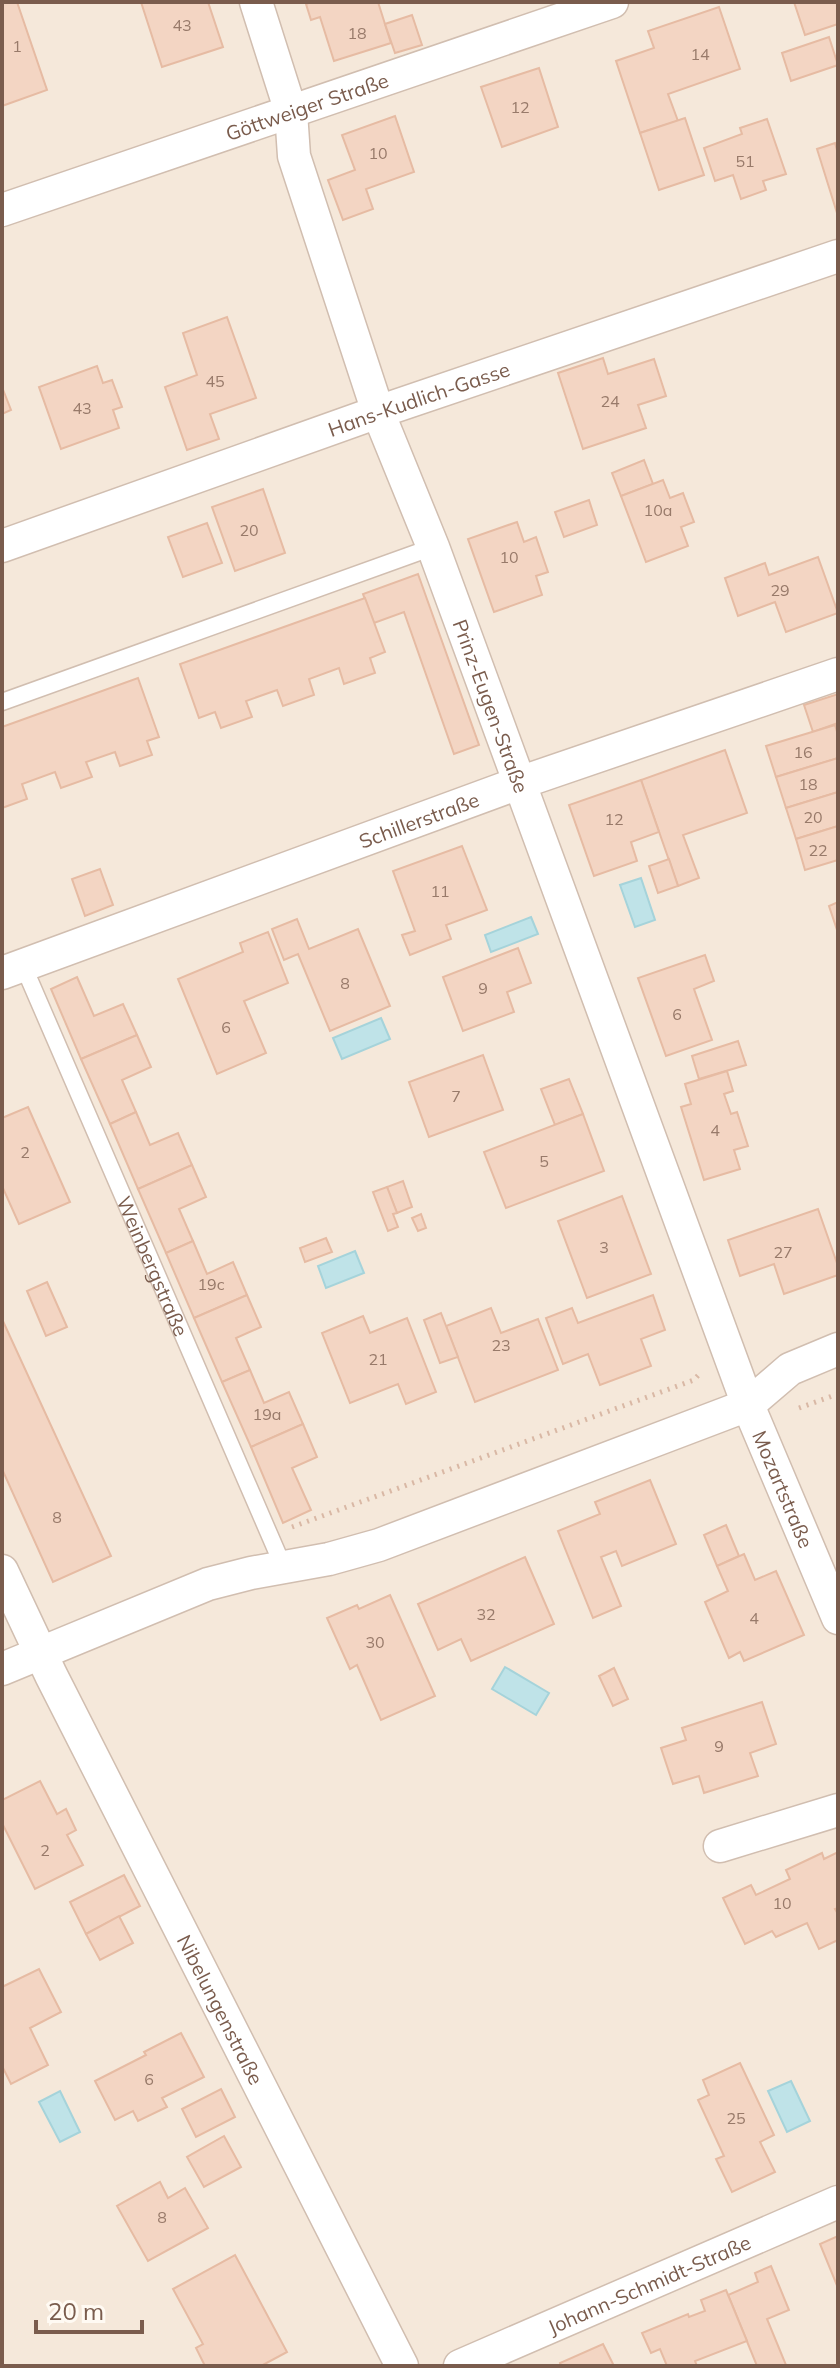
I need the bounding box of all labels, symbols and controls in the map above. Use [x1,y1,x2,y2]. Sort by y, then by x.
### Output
house number: 43 [172,15,192,35]
house number: 18 [347,23,367,43]
house number: 1 [12,36,22,56]
house number: 14 [690,44,710,64]
street label: Göttweiger Straße [222,67,391,145]
house number: 12 [510,97,530,117]
house number: 10 [368,143,388,163]
house number: 51 [735,151,755,171]
street label: Hans-Kudlich-Gasse [324,356,513,441]
house number: 45 [205,371,225,391]
house number: 24 [600,391,620,411]
house number: 43 [72,398,92,418]
house number: 10a [644,500,672,520]
house number: 20 [239,520,259,540]
house number: 10 [499,547,519,567]
house number: 29 [770,580,790,600]
street label: Prinz-Eugen-Straße [448,616,535,796]
house number: 16 [793,742,813,762]
house number: 18 [798,774,818,794]
street label: Schillerstraße [355,786,482,853]
house number: 20 [803,807,823,827]
house number: 12 [604,809,624,829]
house number: 22 [808,840,828,860]
house number: 11 [430,881,450,901]
house number: 8 [340,973,350,993]
house number: 9 [478,978,488,998]
house number: 6 [672,1004,682,1024]
house number: 6 [221,1017,231,1037]
house number: 7 [451,1086,461,1106]
house number: 4 [710,1120,720,1140]
house number: 2 [20,1142,30,1162]
house number: 5 [539,1151,549,1171]
street label: Weinbergstraße [112,1192,195,1340]
house number: 3 [599,1237,609,1257]
house number: 27 [773,1242,793,1262]
house number: 19c [197,1274,225,1294]
house number: 23 [491,1335,511,1355]
house number: 21 [368,1349,388,1369]
house number: 19a [253,1404,281,1424]
street label: Mozartstraße [748,1427,819,1552]
house number: 8 [52,1507,62,1527]
house number: 32 [476,1604,496,1624]
house number: 4 [749,1608,759,1628]
house number: 30 [365,1632,385,1652]
house number: 9 [714,1736,724,1756]
house number: 2 [40,1840,50,1860]
house number: 10 [772,1893,792,1913]
street label: Nibelungenstraße [172,1930,269,2089]
house number: 6 [144,2069,154,2089]
house number: 25 [726,2108,746,2128]
house number: 8 [157,2207,167,2227]
street label: Johann-Schmidt-Straße [544,2229,754,2339]
scale bar [36,2284,142,2334]
text: 20 m [48,2296,104,2326]

